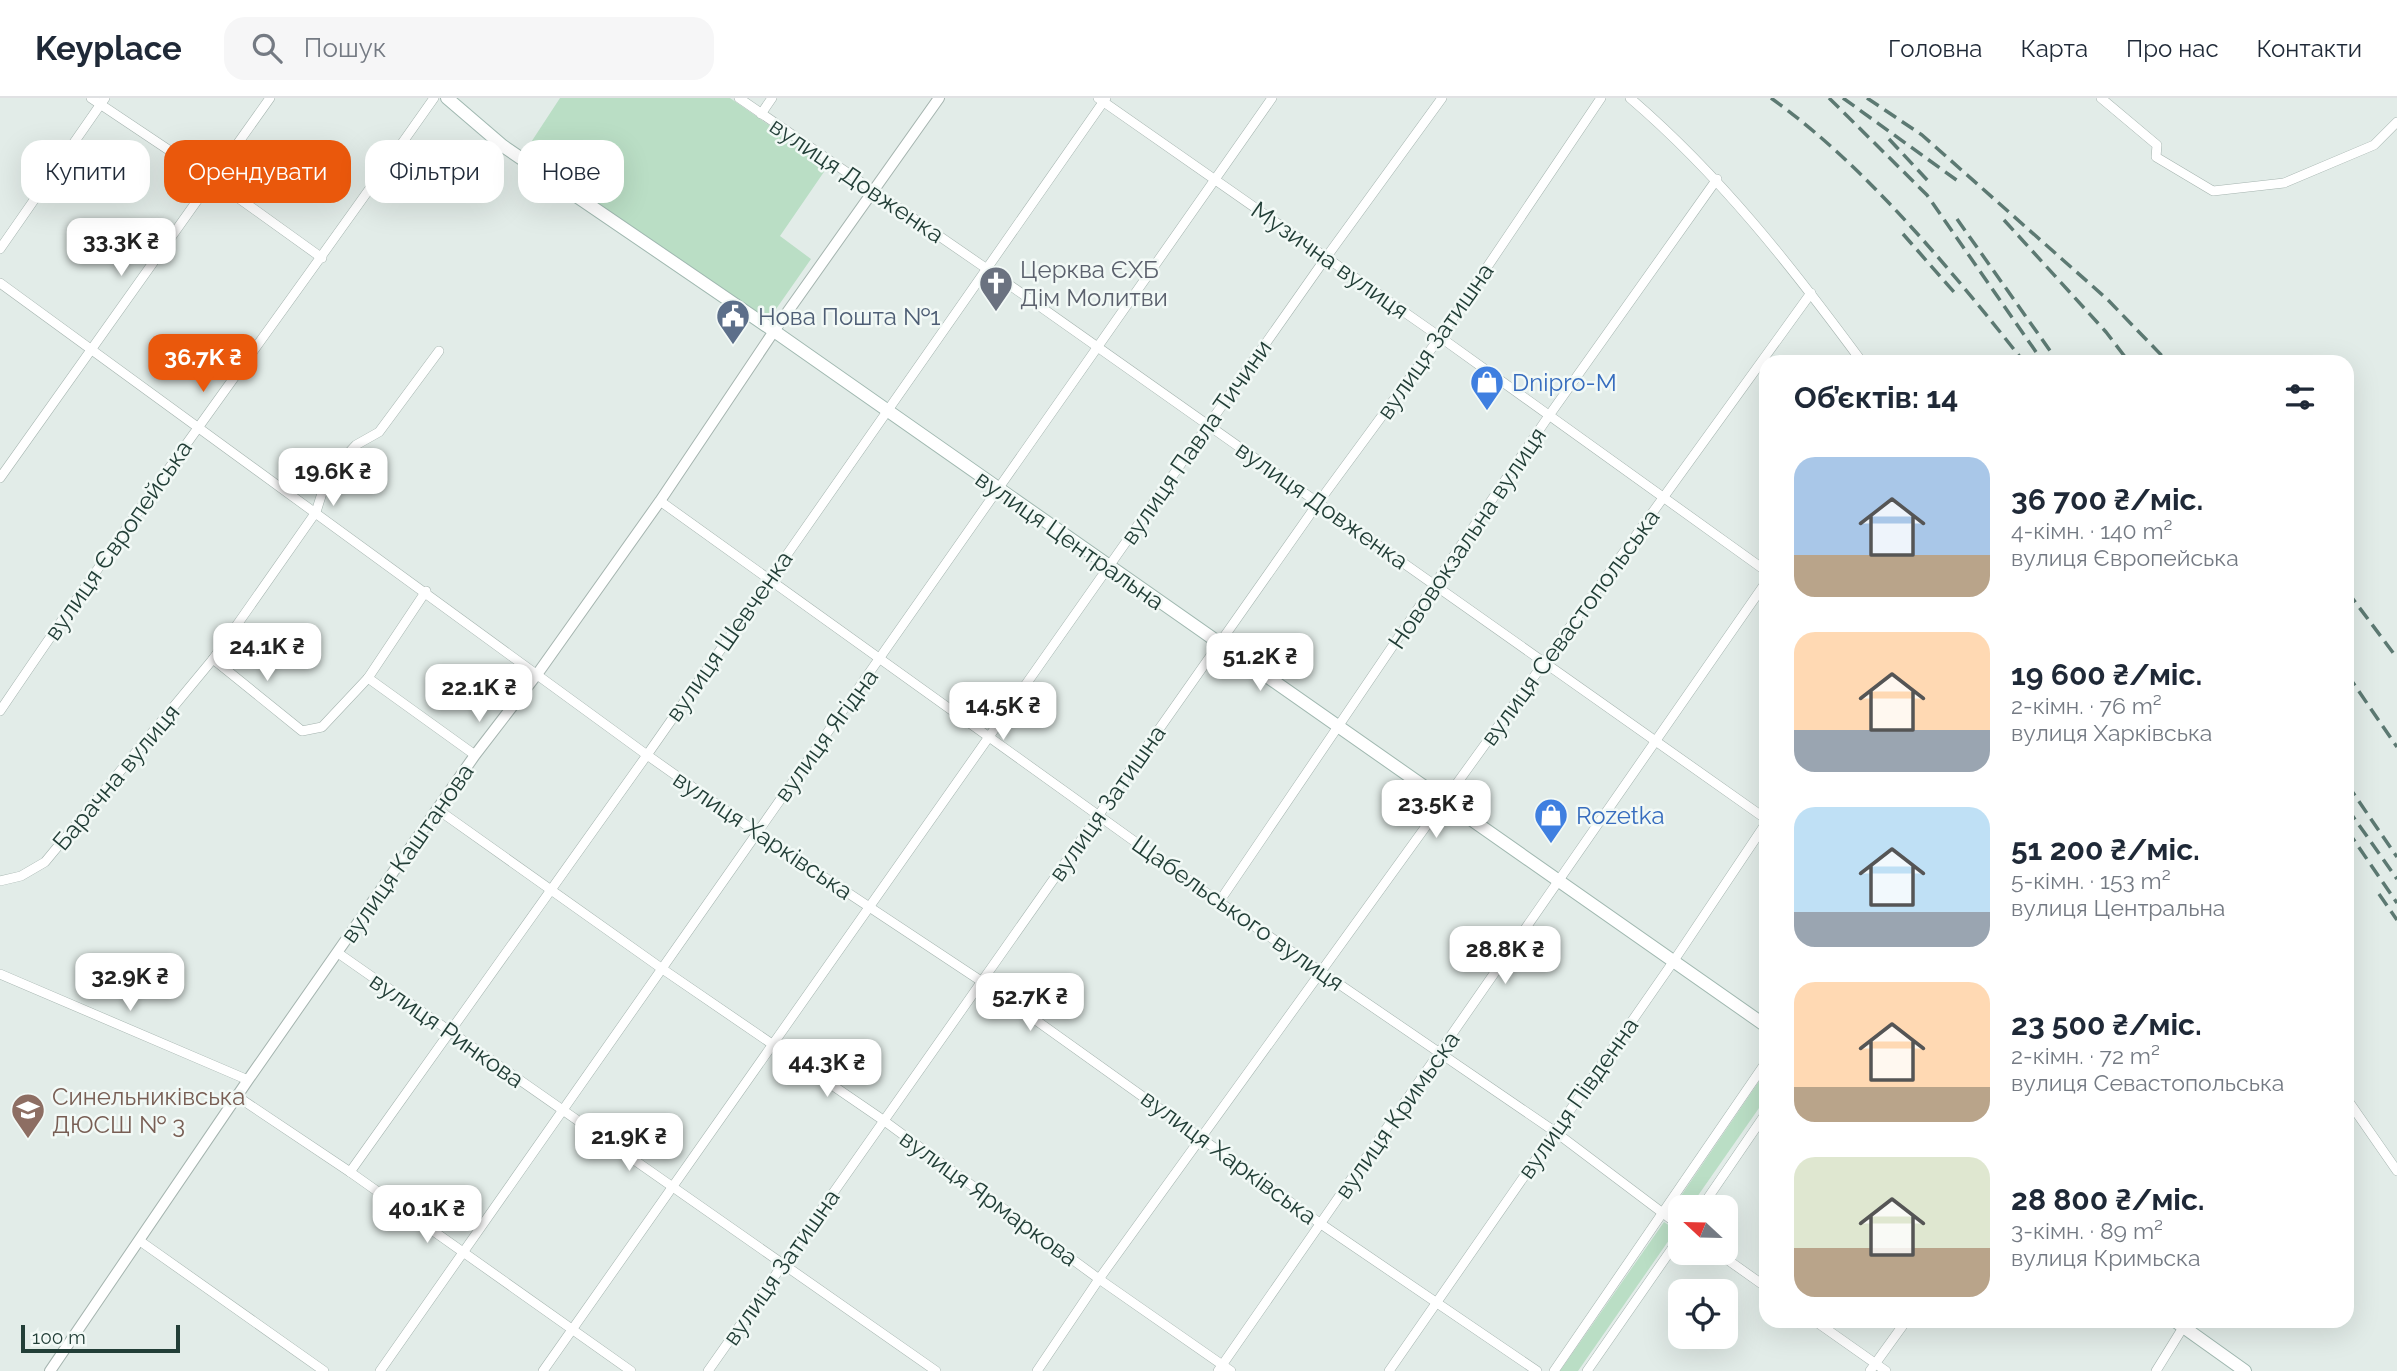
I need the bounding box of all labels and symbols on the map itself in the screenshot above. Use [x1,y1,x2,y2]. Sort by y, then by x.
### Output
street label: вулиця Довженка [764,111,950,249]
street label: Музична вулиця [1246,195,1414,325]
pin: 33.3K ₴ [56,218,186,278]
place label: Церква ЄХБ Дім Молитви [1020,255,1168,312]
street label: вулиця Затишна [1370,257,1500,425]
church icon: Церква ЄХБ Дім Молитви [977,264,1015,313]
public building icon: Нова Пошта №1 [714,297,752,346]
place label: Нова Пошта №1 [758,302,941,331]
pin: 36.7K ₴ [138,334,268,394]
street label: вулиця Павла Тичини [1114,334,1278,550]
shop icon: Dnipro-M [1468,363,1506,412]
place label: Dnipro-M [1512,368,1617,397]
street label: Нововокзальна вулиця [1382,422,1552,654]
street label: вулиця Європейська [38,434,198,646]
street label: вулиця Довженка [1230,435,1414,575]
pin: 19.6K ₴ [268,448,398,508]
street label: вулиця Центральна [970,464,1170,616]
street label: вулиця Севастопольська [1474,503,1666,751]
street label: вулиця Шевченка [659,545,799,727]
pin: 24.1K ₴ [202,624,332,683]
pin: 51.2K ₴ [1195,634,1325,693]
street label: вулиця Ягідна [768,663,884,807]
pin: 22.1K ₴ [414,664,544,724]
pin: 14.5K ₴ [938,682,1068,742]
street label: Барачна вулиця [46,698,186,856]
street label: вулиця Затишна [1042,719,1172,887]
street label: вулиця Каштанова [334,758,480,948]
street label: вулиця Харківська [668,764,858,906]
pin: 23.5K ₴ [1371,780,1501,840]
shop icon: Rozetka [1532,796,1570,845]
place label: Rozetka [1576,801,1665,830]
street label: Щабельського вулиця [1126,829,1350,997]
pin: 28.8K ₴ [1440,926,1570,986]
pin: 32.9K ₴ [65,954,195,1013]
street label: вулиця Ринкова [364,966,530,1094]
pin: 52.7K ₴ [965,974,1095,1033]
street label: вулиця Південна [1512,1012,1644,1184]
street label: вулиця Кримьска [1328,1026,1466,1204]
pin: 44.3K ₴ [762,1040,892,1099]
place label: Синельниківська ДЮСШ № 3 [52,1082,245,1139]
street label: вулиця Харківська [1135,1084,1323,1230]
school or university icon: Синельниківська ДЮСШ № 3 [9,1091,47,1140]
pin: 21.9K ₴ [564,1114,694,1173]
street label: вулиця Ярмаркова [894,1124,1084,1272]
street label: вулиця Затишна [716,1183,846,1351]
pin: 40.1K ₴ [362,1186,492,1245]
north arrow [1668,1195,1738,1265]
scale bar [21,1322,180,1354]

